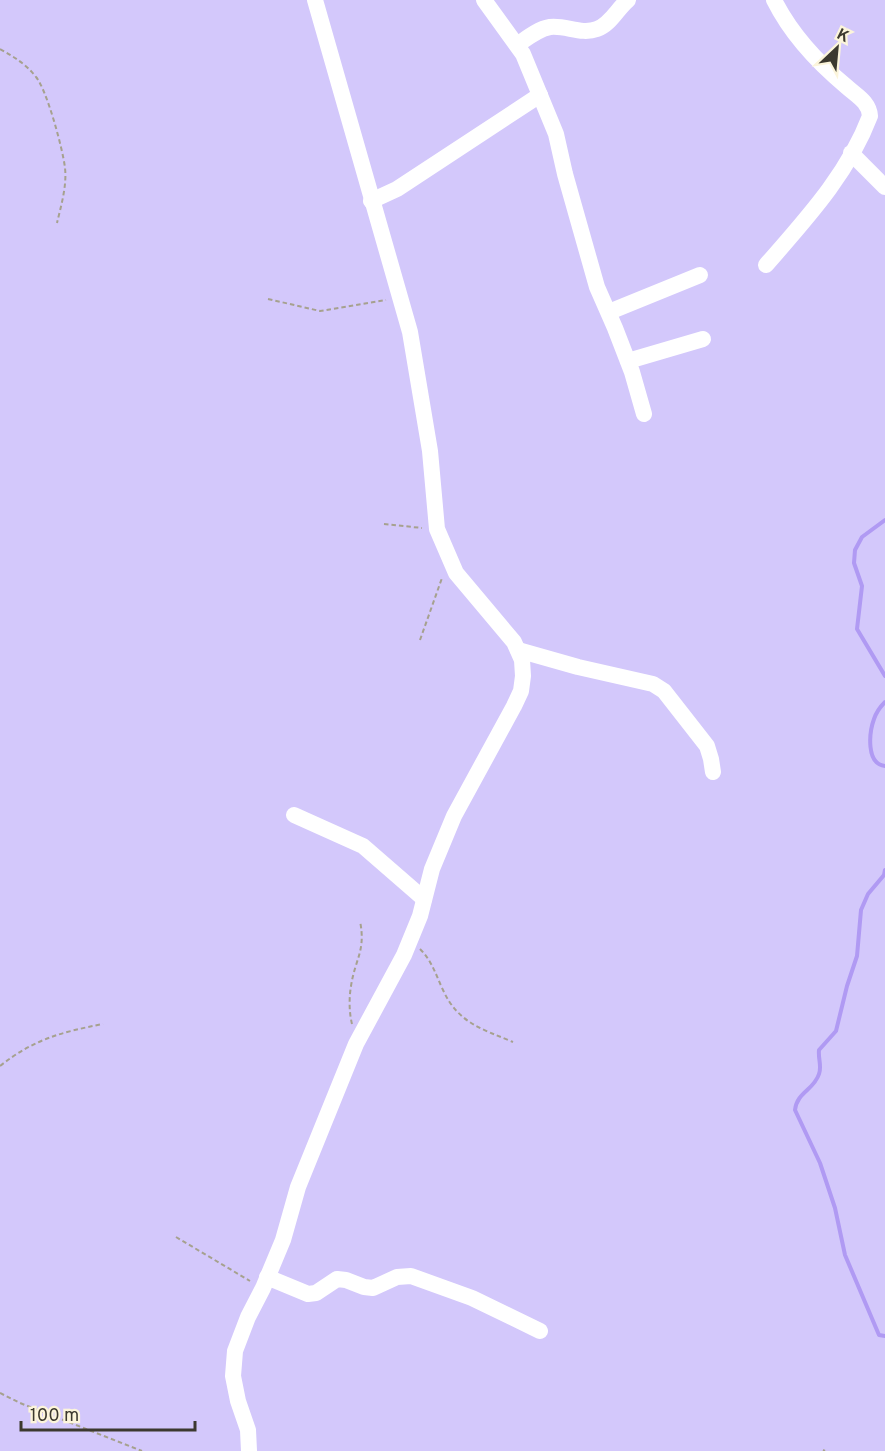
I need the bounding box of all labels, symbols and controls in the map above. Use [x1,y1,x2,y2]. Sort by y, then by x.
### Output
north arrow [807,18,867,78]
text: K [833,25,852,48]
scale bar [21,1394,195,1432]
text: 100 m [30,1405,79,1428]

